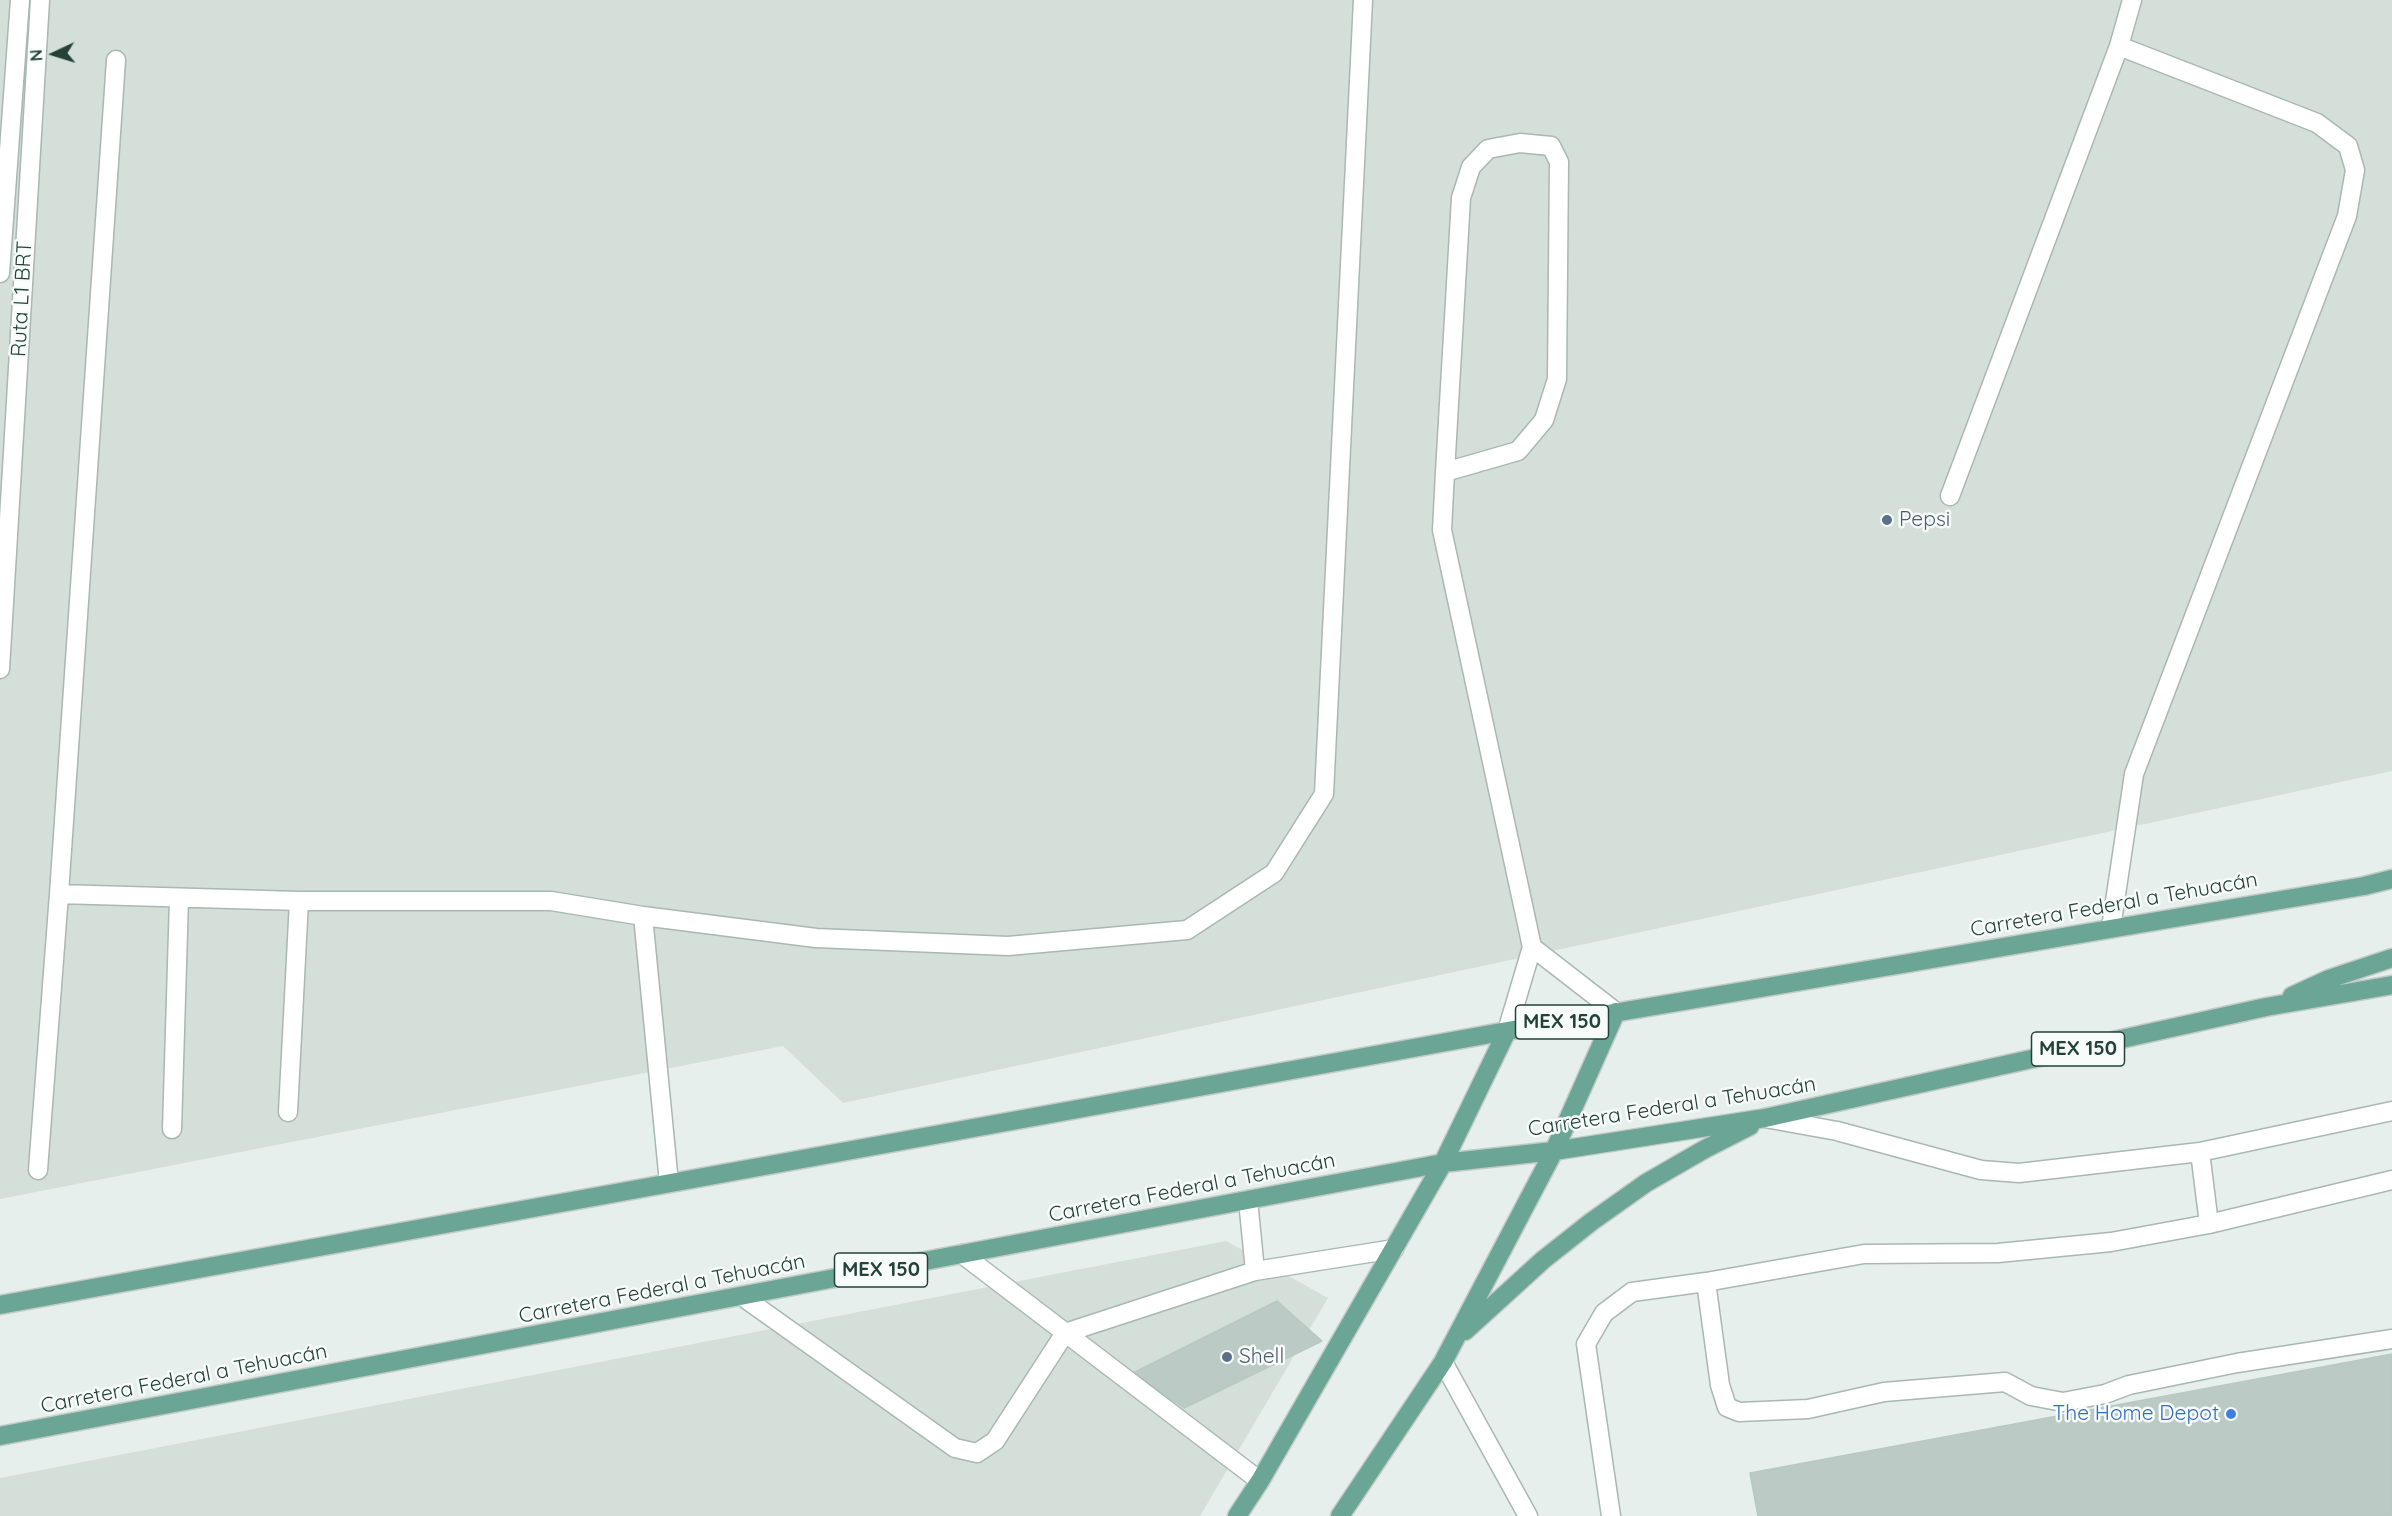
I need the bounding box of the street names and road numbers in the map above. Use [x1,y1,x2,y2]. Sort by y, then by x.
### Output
street label: Ruta L1 BRT [6,240,38,358]
street label: Carretera Federal a Tehuacán [1968,867,2260,943]
road number: MEX 150 [1516,1005,1608,1039]
road number: MEX 150 [2032,1032,2124,1066]
street label: Carretera Federal a Tehuacán [1526,1072,1818,1142]
street label: Carretera Federal a Tehuacán [1047,1148,1337,1228]
street label: Carretera Federal a Tehuacán [517,1249,807,1329]
road number: MEX 150 [834,1253,928,1287]
street label: Carretera Federal a Tehuacán [39,1339,329,1419]

